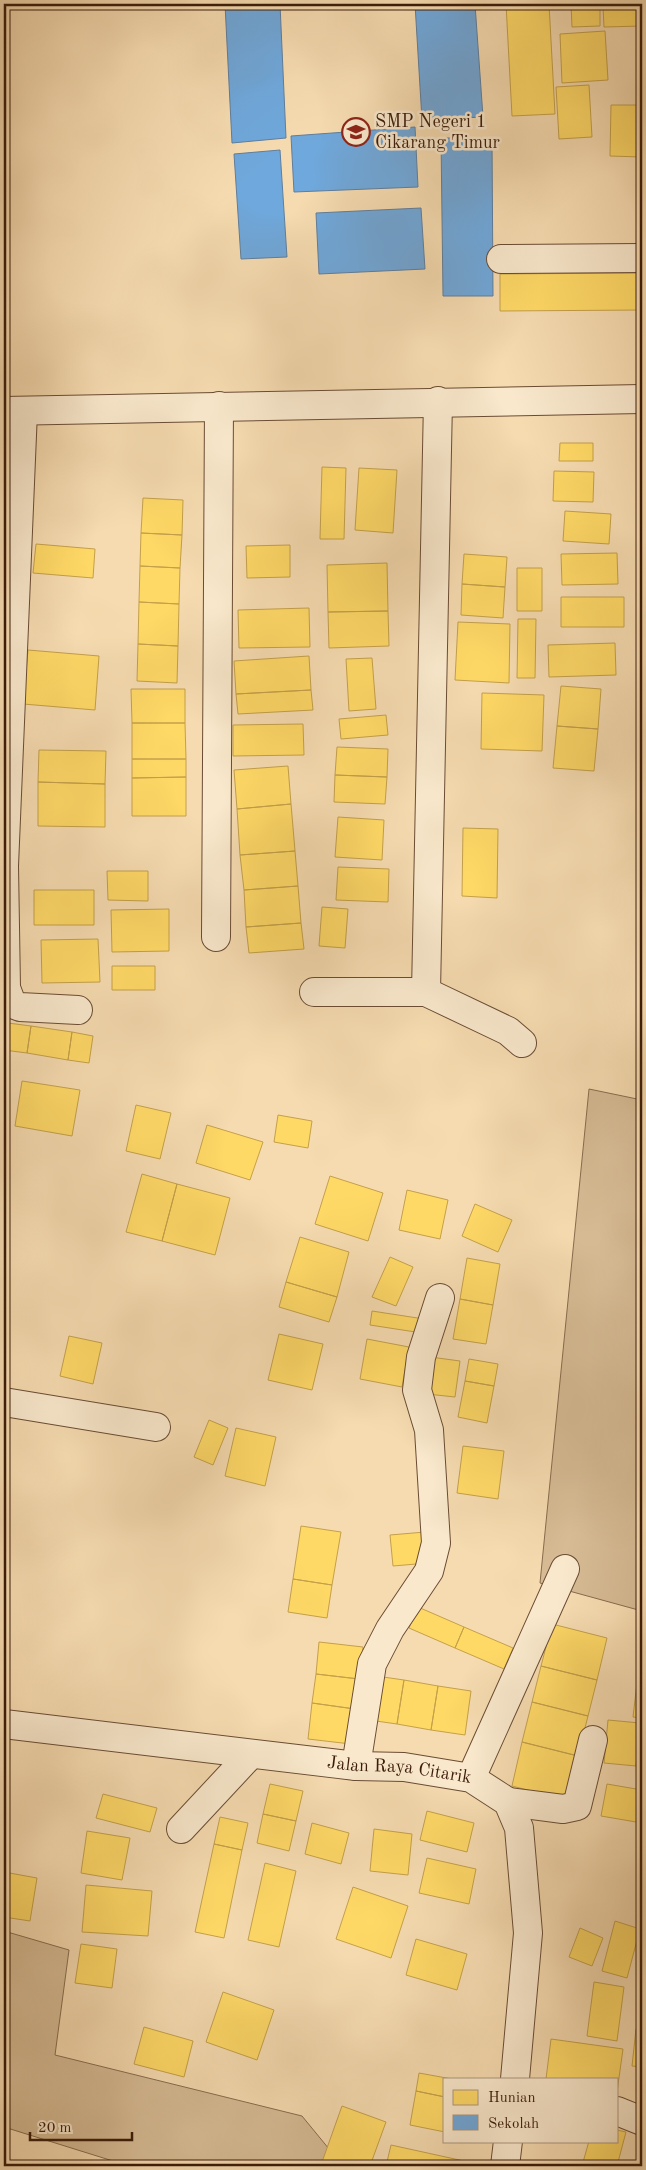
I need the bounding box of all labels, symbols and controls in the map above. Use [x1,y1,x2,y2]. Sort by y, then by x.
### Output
place label: SMP Negeri 1 Cikarang Timur [375,113,501,152]
school or university icon: SMP Negeri 1 Cikarang Timur [341,117,371,147]
street label: Jalan Raya Citarik [326,1754,473,1787]
legend [443,2078,618,2142]
text: Hunian [488,2091,536,2106]
scale bar [30,2110,132,2142]
text: Sekolah [488,2117,539,2132]
text: 20 m [38,2121,72,2136]

